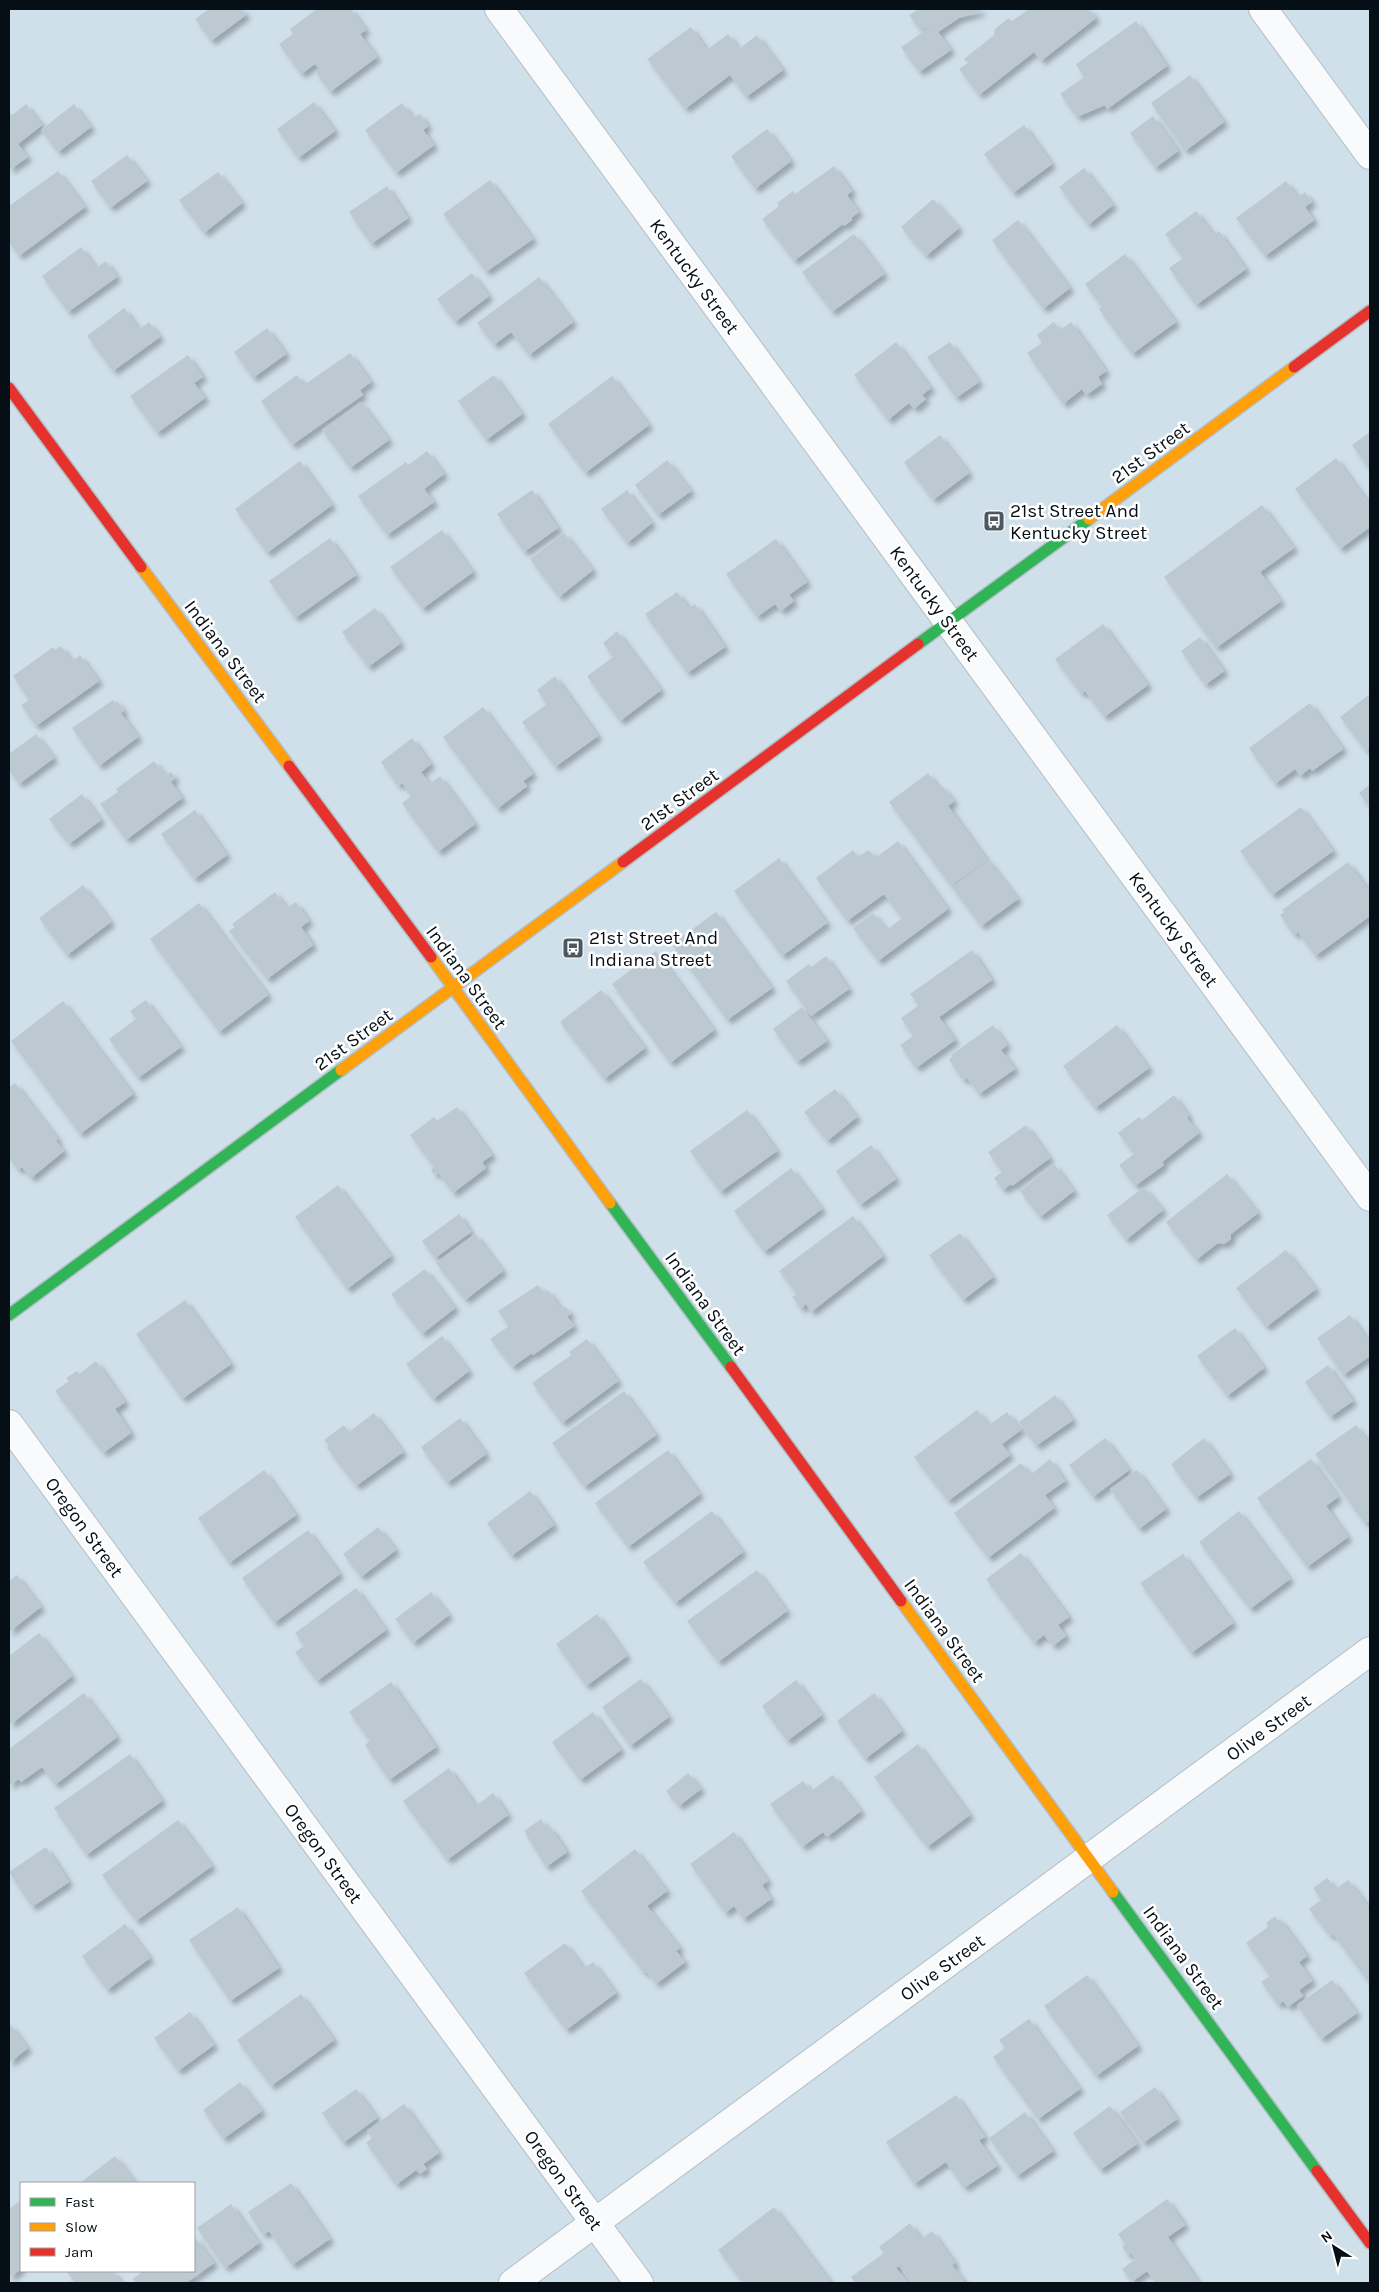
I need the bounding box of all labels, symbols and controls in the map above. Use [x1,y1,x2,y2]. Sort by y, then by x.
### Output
street label: Kentucky Street [645,215,743,339]
street label: 21st Street [1107,417,1194,488]
place label: 21st Street And Kentucky Street [1010,500,1147,544]
bus stop icon: 21st Street And Kentucky Street [982,509,1006,533]
street label: Kentucky Street [885,542,983,666]
street label: Indiana Street [179,596,271,707]
street label: 21st Street [636,764,723,835]
street label: Kentucky Street [1124,868,1222,992]
street label: Indiana Street [421,921,511,1034]
place label: 21st Street And Indiana Street [589,927,718,971]
bus stop icon: 21st Street And Indiana Street [561,936,585,960]
street label: 21st Street [310,1004,397,1075]
street label: Indiana Street [660,1247,750,1360]
street label: Oregon Street [41,1473,128,1582]
street label: Indiana Street [899,1574,989,1687]
street label: Olive Street [1222,1690,1315,1766]
street label: Oregon Street [280,1799,367,1908]
street label: Indiana Street [1138,1901,1228,2014]
street label: Olive Street [896,1930,989,2006]
street label: Oregon Street [520,2126,607,2235]
legend [20,2182,195,2272]
text: Fast [65,2193,95,2211]
text: Slow [65,2218,97,2236]
north arrow [1309,2222,1359,2272]
text: N [1318,2227,1336,2247]
text: Jam [65,2243,93,2261]

